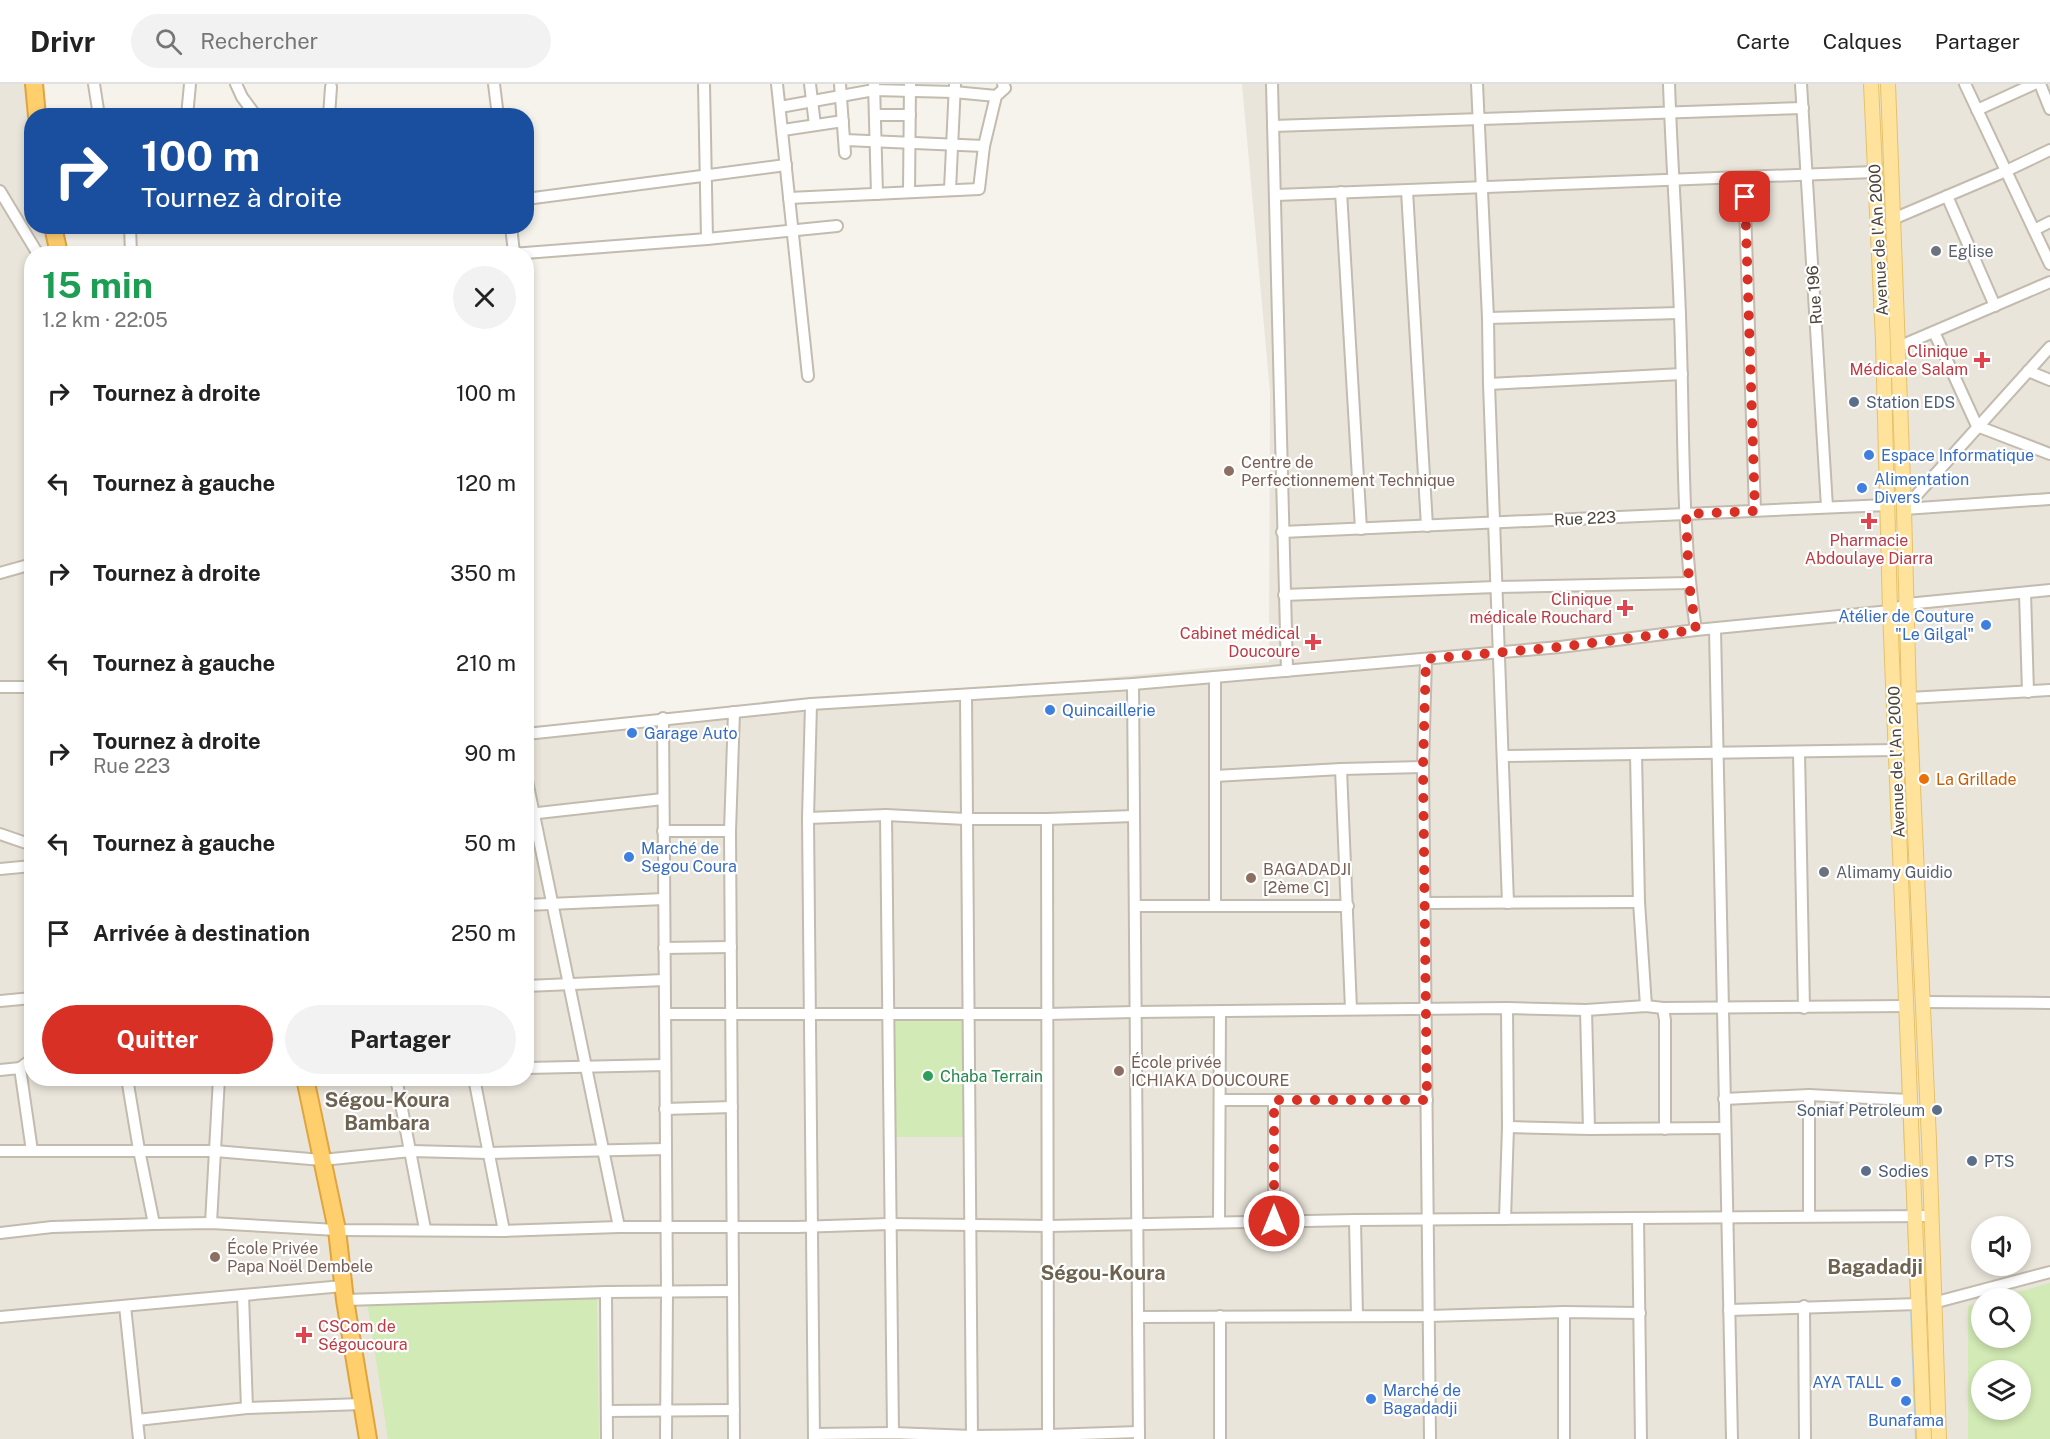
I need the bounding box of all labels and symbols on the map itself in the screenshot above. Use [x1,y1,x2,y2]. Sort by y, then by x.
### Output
street label: Avenue de l'An 2000 [1865,163,1892,316]
pin [1719,171,1770,222]
place label: Eglise [1948,242,1994,261]
marker: Eglise [1929,244,1943,258]
street label: Rue 196 [1803,265,1826,325]
place label: Clinique Médicale Salam [1850,342,1968,379]
marker: Clinique Médicale Salam [1973,351,1991,369]
place label: Station EDS [1866,393,1955,412]
marker: Station EDS [1847,395,1861,409]
place label: Espace Informatique [1881,446,2034,465]
marker: Espace Informatique [1862,448,1876,462]
place label: Centre de Perfectionnement Technique [1241,453,1455,490]
marker: Centre de Perfectionnement Technique [1222,464,1236,478]
place label: Alimentation Divers [1874,470,1969,507]
marker: Alimentation Divers [1855,481,1869,495]
street label: Rue 223 [1554,507,1616,530]
marker: Pharmacie Abdoulaye Diarra [1862,514,1876,528]
place label: Pharmacie Abdoulaye Diarra [1805,531,1933,568]
place label: Clinique médicale Rouchard [1470,590,1612,627]
marker: Clinique médicale Rouchard [1616,599,1634,617]
place label: Atélier de Couture "Le Gilgal" [1838,607,1974,644]
marker: Atélier de Couture "Le Gilgal" [1979,618,1993,632]
place label: Cabinet médical Doucoure [1180,624,1300,661]
marker: Cabinet médical Doucoure [1304,633,1322,651]
street label: Avenue de l'An 2000 [1884,685,1909,838]
place label: Quincaillerie [1062,701,1156,720]
marker: Quincaillerie [1043,703,1057,717]
place label: Garage Auto [644,724,738,743]
marker: Garage Auto [625,726,639,740]
place label: La Grillade [1936,770,2017,789]
marker: La Grillade [1917,772,1931,786]
place label: Marché de Segou Coura [641,839,737,876]
marker: Marché de Segou Coura [622,850,636,864]
place label: BAGADADJI [2ème C] [1263,860,1351,897]
place label: Alimamy Guidio [1836,863,1953,882]
marker: Alimamy Guidio [1817,865,1831,879]
marker: BAGADADJI [2ème C] [1244,871,1258,885]
place label: École privée ICHIAKA DOUCOURE [1131,1052,1289,1090]
marker: École privée ICHIAKA DOUCOURE [1112,1064,1126,1078]
place label: Chaba Terrain [940,1067,1043,1086]
marker: Chaba Terrain [921,1069,935,1083]
district label: Ségou-Koura Bambara [324,1088,450,1135]
place label: Soniaf Petroleum [1796,1101,1925,1120]
marker: Soniaf Petroleum [1930,1103,1944,1117]
place label: PTS [1984,1152,2014,1171]
marker: PTS [1965,1154,1979,1168]
place label: Sodies [1878,1162,1928,1181]
marker: Sodies [1859,1164,1873,1178]
position arrow [1242,1189,1306,1253]
place label: École Privée Papa Noël Dembele [227,1238,373,1276]
marker: École Privée Papa Noël Dembele [208,1250,222,1264]
district label: Bagadadji [1827,1255,1923,1279]
district label: Ségou-Koura [1040,1261,1166,1285]
place label: CSCom de Ségoucoura [318,1317,408,1354]
marker: CSCom de Ségoucoura [295,1326,313,1344]
place label: AYA TALL [1812,1373,1884,1392]
marker: AYA TALL [1889,1375,1903,1389]
place label: Marché de Bagadadji [1383,1381,1461,1418]
marker: Marché de Bagadadji [1364,1392,1378,1406]
marker: Bunafama [1899,1394,1913,1408]
place label: Bunafama [1868,1411,1944,1430]

